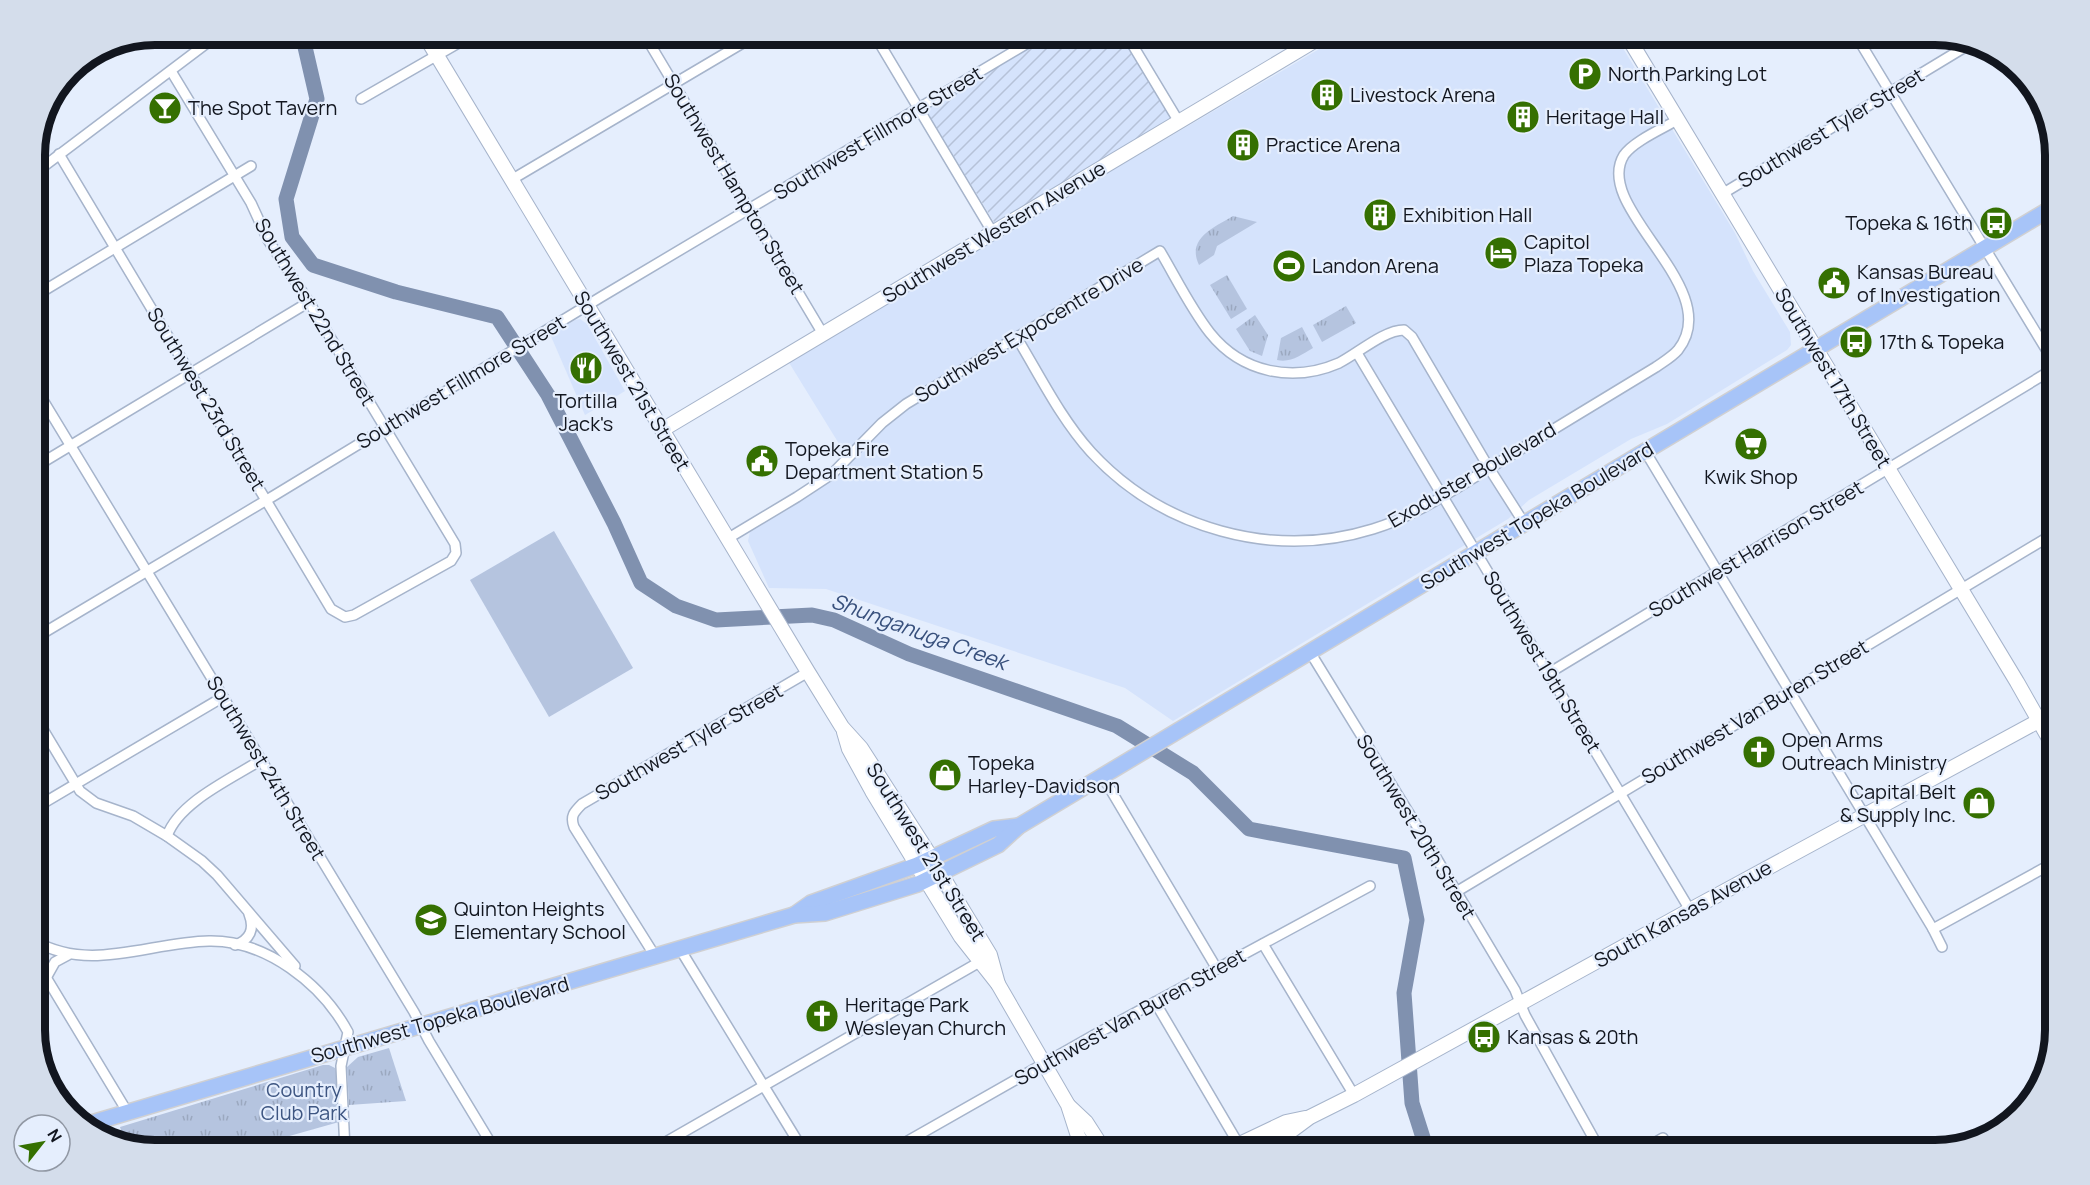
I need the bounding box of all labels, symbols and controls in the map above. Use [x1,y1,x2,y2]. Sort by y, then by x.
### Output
parking icon: North Parking Lot [1567,56,1603,92]
street label: Southwest Fillmore Street [768,59,987,206]
place label: North Parking Lot [1608,60,1767,87]
street label: Southwest Tyler Street [1733,61,1929,194]
street label: Southwest Hampton Street [658,68,811,299]
building icon: Livestock Arena [1309,77,1345,113]
place label: Livestock Arena [1350,81,1495,108]
bar icon: The Spot Tavern [147,90,183,126]
place label: The Spot Tavern [188,94,337,121]
building icon: Heritage Hall [1505,99,1541,135]
place label: Heritage Hall [1546,103,1664,130]
building icon: Practice Arena [1225,127,1261,163]
place label: Practice Arena [1266,131,1400,158]
street label: Southwest Western Avenue [877,154,1110,309]
building icon: Exhibition Hall [1362,197,1398,233]
place label: Exhibition Hall [1403,201,1533,228]
bus stop icon: Topeka & 16th [1978,205,2014,241]
place label: Topeka & 16th [1845,209,1973,236]
street label: Southwest 22nd Street [249,213,382,411]
place label: Capitol Plaza Topeka [1524,228,1644,278]
hotel icon: Capitol Plaza Topeka [1483,235,1519,271]
sports icon: Landon Arena [1271,248,1307,284]
street label: Southwest Expocentre Drive [909,250,1148,409]
place label: Landon Arena [1312,252,1439,279]
place label: Kansas Bureau of Investigation [1857,258,2000,308]
public building icon: Kansas Bureau of Investigation [1816,265,1852,301]
street label: Southwest 17th Street [1769,283,1898,473]
street label: Southwest 21st Street [568,286,697,476]
street label: Southwest 23rd Street [141,302,272,495]
street label: Southwest Fillmore Street [351,308,570,455]
bus stop icon: 17th & Topeka [1838,324,1874,360]
place label: 17th & Topeka [1879,328,2004,355]
restaurant icon: Tortilla Jack's [568,350,604,386]
place label: Tortilla Jack's [555,387,617,437]
street label: Exoduster Boulevard [1383,415,1561,534]
supermarket icon: Kwik Shop [1733,426,1769,462]
place label: Topeka Fire Department Station 5 [785,435,984,485]
street label: Southwest Topeka Boulevard [1415,435,1658,596]
public building icon: Topeka Fire Department Station 5 [744,443,780,479]
place label: Kwik Shop [1704,463,1798,490]
street label: Southwest Harrison Street [1643,474,1868,623]
street label: Southwest 19th Street [1477,566,1608,758]
water label: Shunganuga Creek [828,586,1014,677]
street label: Southwest Van Buren Street [1636,633,1873,790]
street label: Southwest 24th Street [201,671,332,865]
street label: Southwest Tyler Street [590,677,788,806]
place label: Open Arms Outreach Ministry [1782,726,1948,776]
street label: Southwest 20th Street [1350,729,1482,924]
church icon: Open Arms Outreach Ministry [1741,734,1777,770]
place label: Topeka Harley-Davidson [968,749,1120,799]
street label: Southwest 21st Street [861,757,992,946]
shop icon: Topeka Harley-Davidson [927,757,963,793]
place label: Capital Belt & Supply Inc. [1840,778,1956,828]
shop icon: Capital Belt & Supply Inc. [1961,785,1997,821]
street label: South Kansas Avenue [1589,853,1776,974]
place label: Quinton Heights Elementary School [454,895,626,945]
school or university icon: Quinton Heights Elementary School [413,902,449,938]
street label: Southwest Van Buren Street [1009,942,1250,1091]
street label: Southwest Topeka Boulevard [308,970,572,1069]
place label: Heritage Park Wesleyan Church [845,991,1006,1041]
church icon: Heritage Park Wesleyan Church [804,998,840,1034]
bus stop icon: Kansas & 20th [1466,1019,1502,1055]
place label: Kansas & 20th [1507,1023,1639,1050]
park label: Country Club Park [261,1076,348,1126]
north arrow [12,1113,72,1173]
text: N [42,1125,67,1146]

